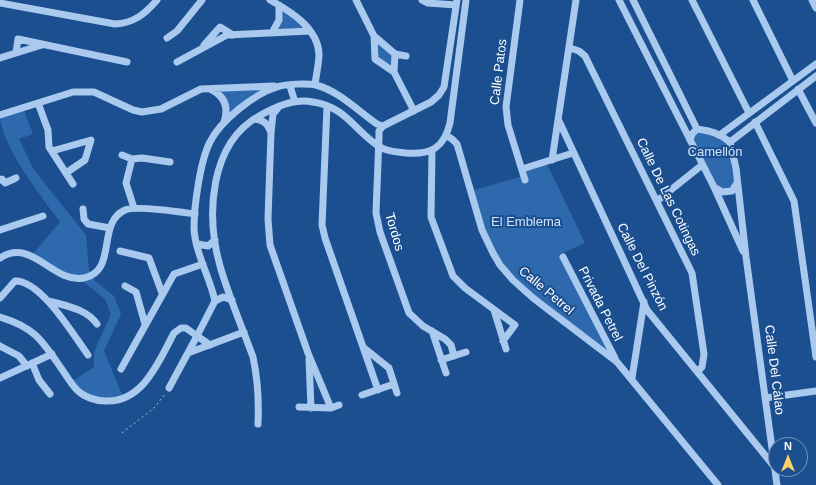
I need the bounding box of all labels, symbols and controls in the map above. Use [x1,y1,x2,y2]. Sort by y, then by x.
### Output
street label: Calle Patos [487,38,511,106]
street label: Calle De Las Cotingas [633,135,703,259]
park label: Camellón [688,144,742,160]
street label: Tordos [381,211,407,253]
park label: El Emblema [491,214,561,230]
street label: Calle Del Pinzón [613,221,671,313]
street label: Calle Petrel [515,263,577,319]
street label: Privada Petrel [575,264,625,344]
street label: Calle Del Cálao [761,324,787,416]
north arrow [768,437,808,477]
text: N [784,440,792,452]

